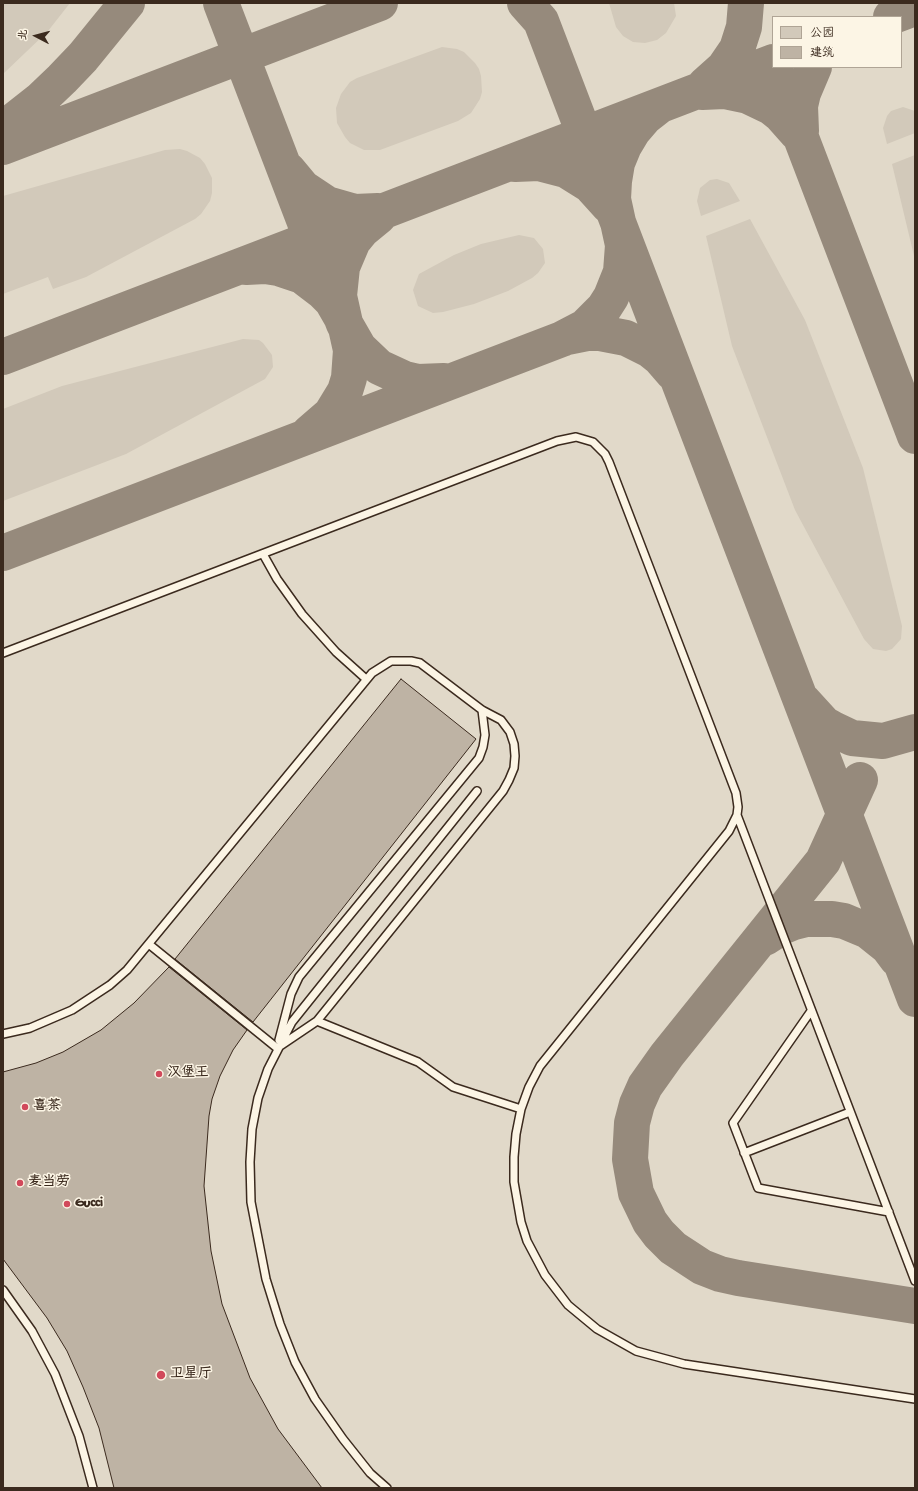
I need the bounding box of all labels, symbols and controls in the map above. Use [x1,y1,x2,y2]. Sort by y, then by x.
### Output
north arrow [16,16,56,56]
legend [772,16,902,68]
text: 公园 [810,27,834,41]
text: 北 [18,29,31,41]
text: 建筑 [810,47,834,61]
place label: 汉堡王 [167,1066,209,1082]
marker: 汉堡王 [154,1069,164,1079]
place label: 喜茶 [33,1099,61,1115]
marker: 喜茶 [20,1102,30,1112]
place label: 麦当劳 [28,1175,70,1191]
marker: 麦当劳 [15,1178,25,1188]
place label: Gucci [75,1196,103,1212]
marker: Gucci [62,1199,72,1209]
place label: 卫星厅 [170,1367,212,1383]
marker: 卫星厅 [155,1369,167,1381]

